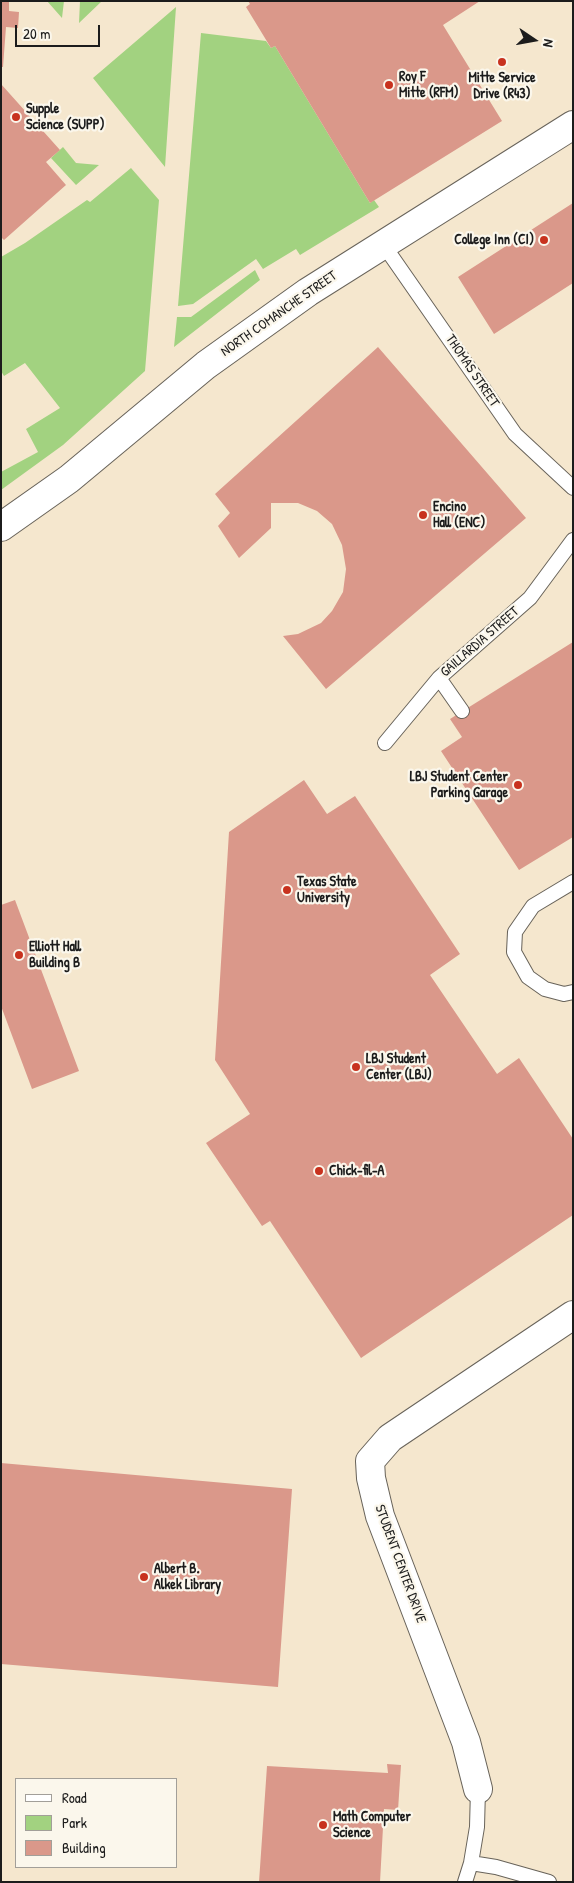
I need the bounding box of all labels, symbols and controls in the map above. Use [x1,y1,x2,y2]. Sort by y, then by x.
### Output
scale bar [18,15,102,47]
north arrow [509,15,559,65]
text: 20 m [23,23,50,44]
text: N [539,38,559,49]
marker: Mitte Service Drive (R43) [496,56,508,68]
place label: Roy F Mitte (RFM) [399,69,459,102]
place label: Mitte Service Drive (R43) [468,70,536,102]
marker: Roy F Mitte (RFM) [383,79,395,91]
place label: Supple Science (SUPP) [26,101,104,134]
marker: Supple Science (SUPP) [10,111,22,123]
place label: College Inn (CI) [454,232,534,248]
marker: College Inn (CI) [538,234,550,246]
street label: NORTH COMANCHE STREET [218,268,340,360]
street label: THOMAS STREET [442,332,502,410]
place label: Encino Hall (ENC) [433,499,485,532]
marker: Encino Hall (ENC) [417,509,429,521]
street label: GAILLARDIA STREET [437,603,523,681]
place label: LBJ Student Center Parking Garage [410,769,508,802]
marker: LBJ Student Center Parking Garage [512,779,524,791]
place label: Texas State University [297,874,357,906]
marker: Texas State University [281,884,293,896]
place label: Elliott Hall Building B [29,939,81,972]
marker: Elliott Hall Building B [13,949,25,961]
place label: LBJ Student Center (LBJ) [366,1051,432,1084]
marker: LBJ Student Center (LBJ) [350,1061,362,1073]
place label: Chick-fil-A [329,1163,384,1179]
marker: Chick-fil-A [313,1165,325,1177]
street label: STUDENT CENTER DRIVE [371,1503,429,1625]
place label: Albert B. Alkek Library [154,1561,221,1594]
marker: Albert B. Alkek Library [138,1571,150,1583]
legend [15,1778,178,1868]
text: Road [62,1787,87,1808]
place label: Math Computer Science [333,1809,411,1841]
text: Park [62,1812,87,1833]
marker: Math Computer Science [317,1819,329,1831]
text: Building [62,1837,106,1858]

